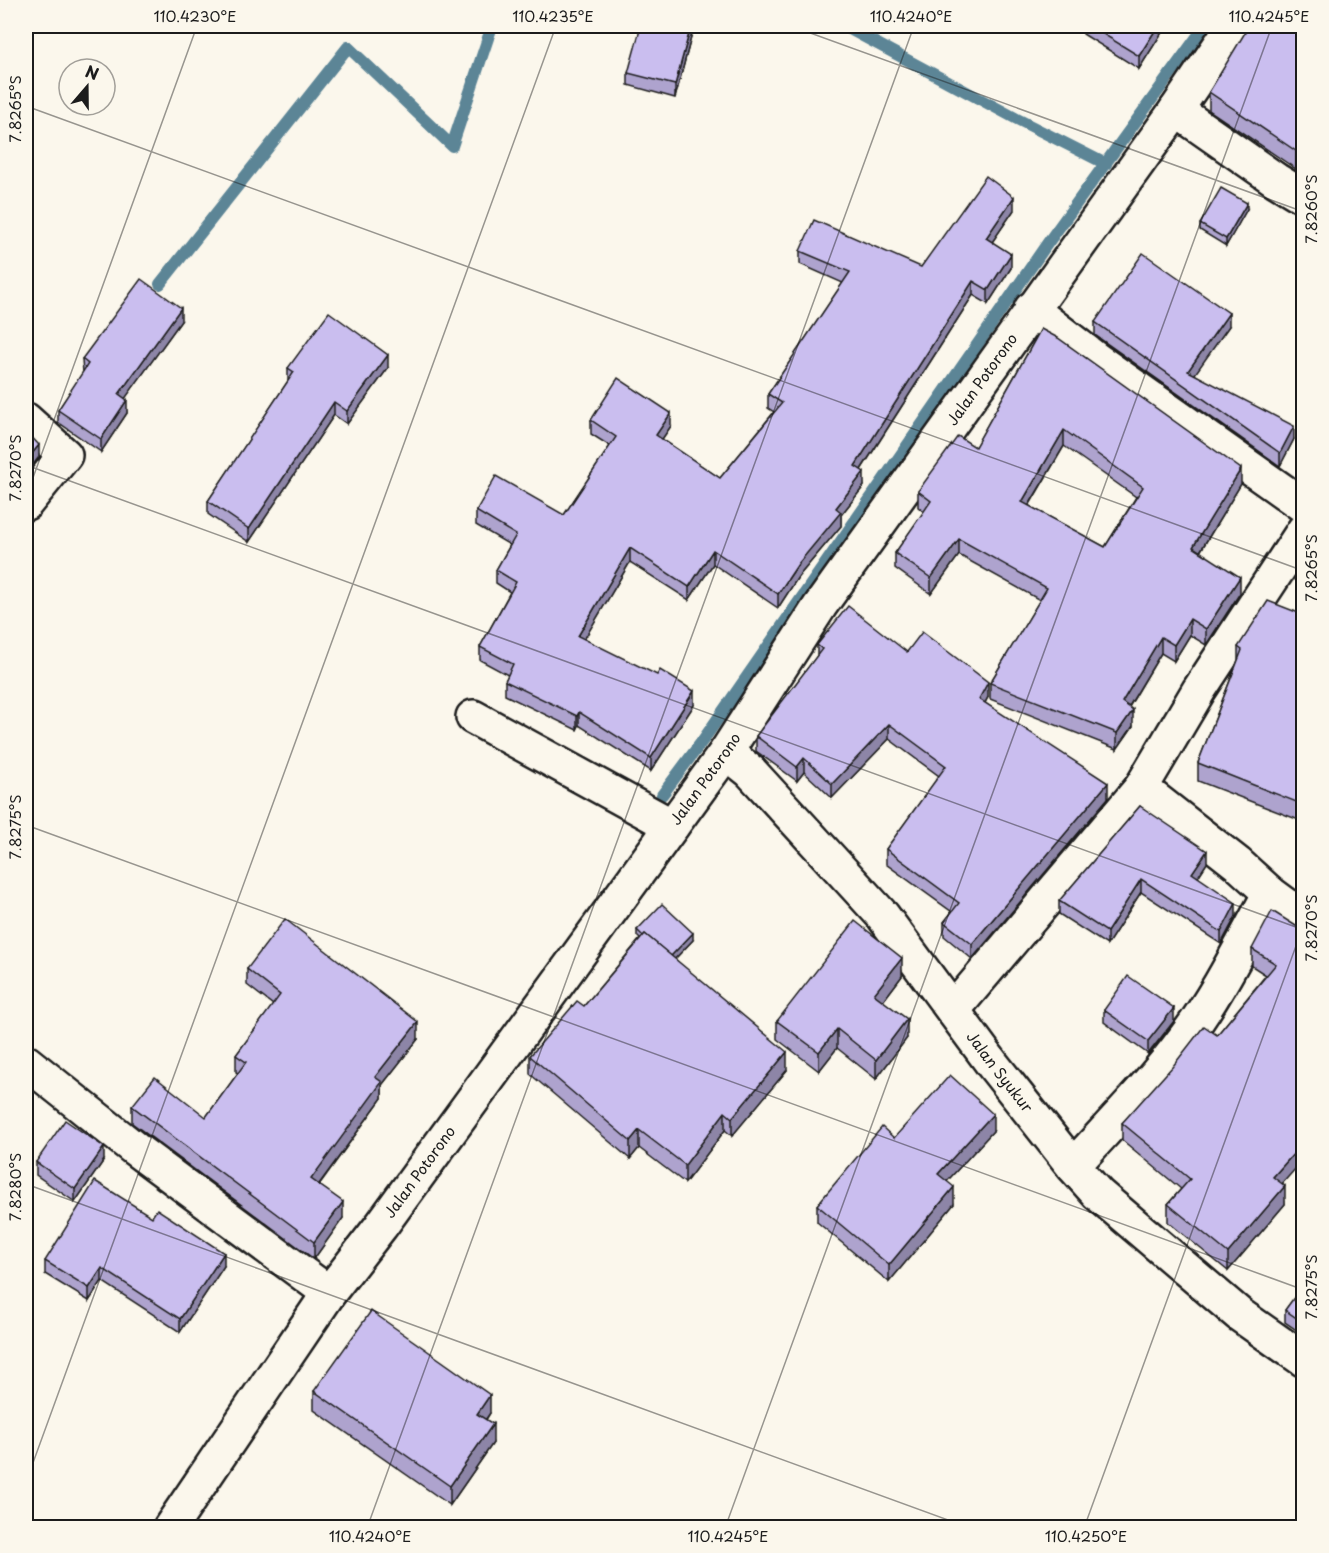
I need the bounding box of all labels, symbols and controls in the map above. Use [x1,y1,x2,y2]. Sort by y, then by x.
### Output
text: 110.4230°E [154,4,236,27]
text: 110.4235°E [512,4,594,27]
text: 110.4240°E [870,4,952,27]
text: 110.4245°E [1229,4,1309,27]
north arrow [57,57,117,117]
text: N [82,59,103,85]
text: 7.8265°S [3,75,26,143]
text: 7.8260°S [1299,174,1322,244]
street label: Jalan Potorono [940,328,1022,430]
text: 7.8270°S [3,434,26,502]
text: 7.8265°S [1299,534,1322,602]
street label: Jalan Potorono [664,728,746,829]
text: 7.8275°S [3,794,26,860]
text: 7.8270°S [1299,894,1322,962]
street label: Jalan Syukur [962,1026,1039,1117]
street label: Jalan Potorono [378,1121,460,1222]
text: 7.8280°S [3,1153,26,1221]
text: 7.8275°S [1299,1254,1322,1320]
text: 110.4240°E [329,1524,411,1547]
text: 110.4245°E [688,1524,768,1547]
text: 110.4250°E [1045,1524,1127,1547]

